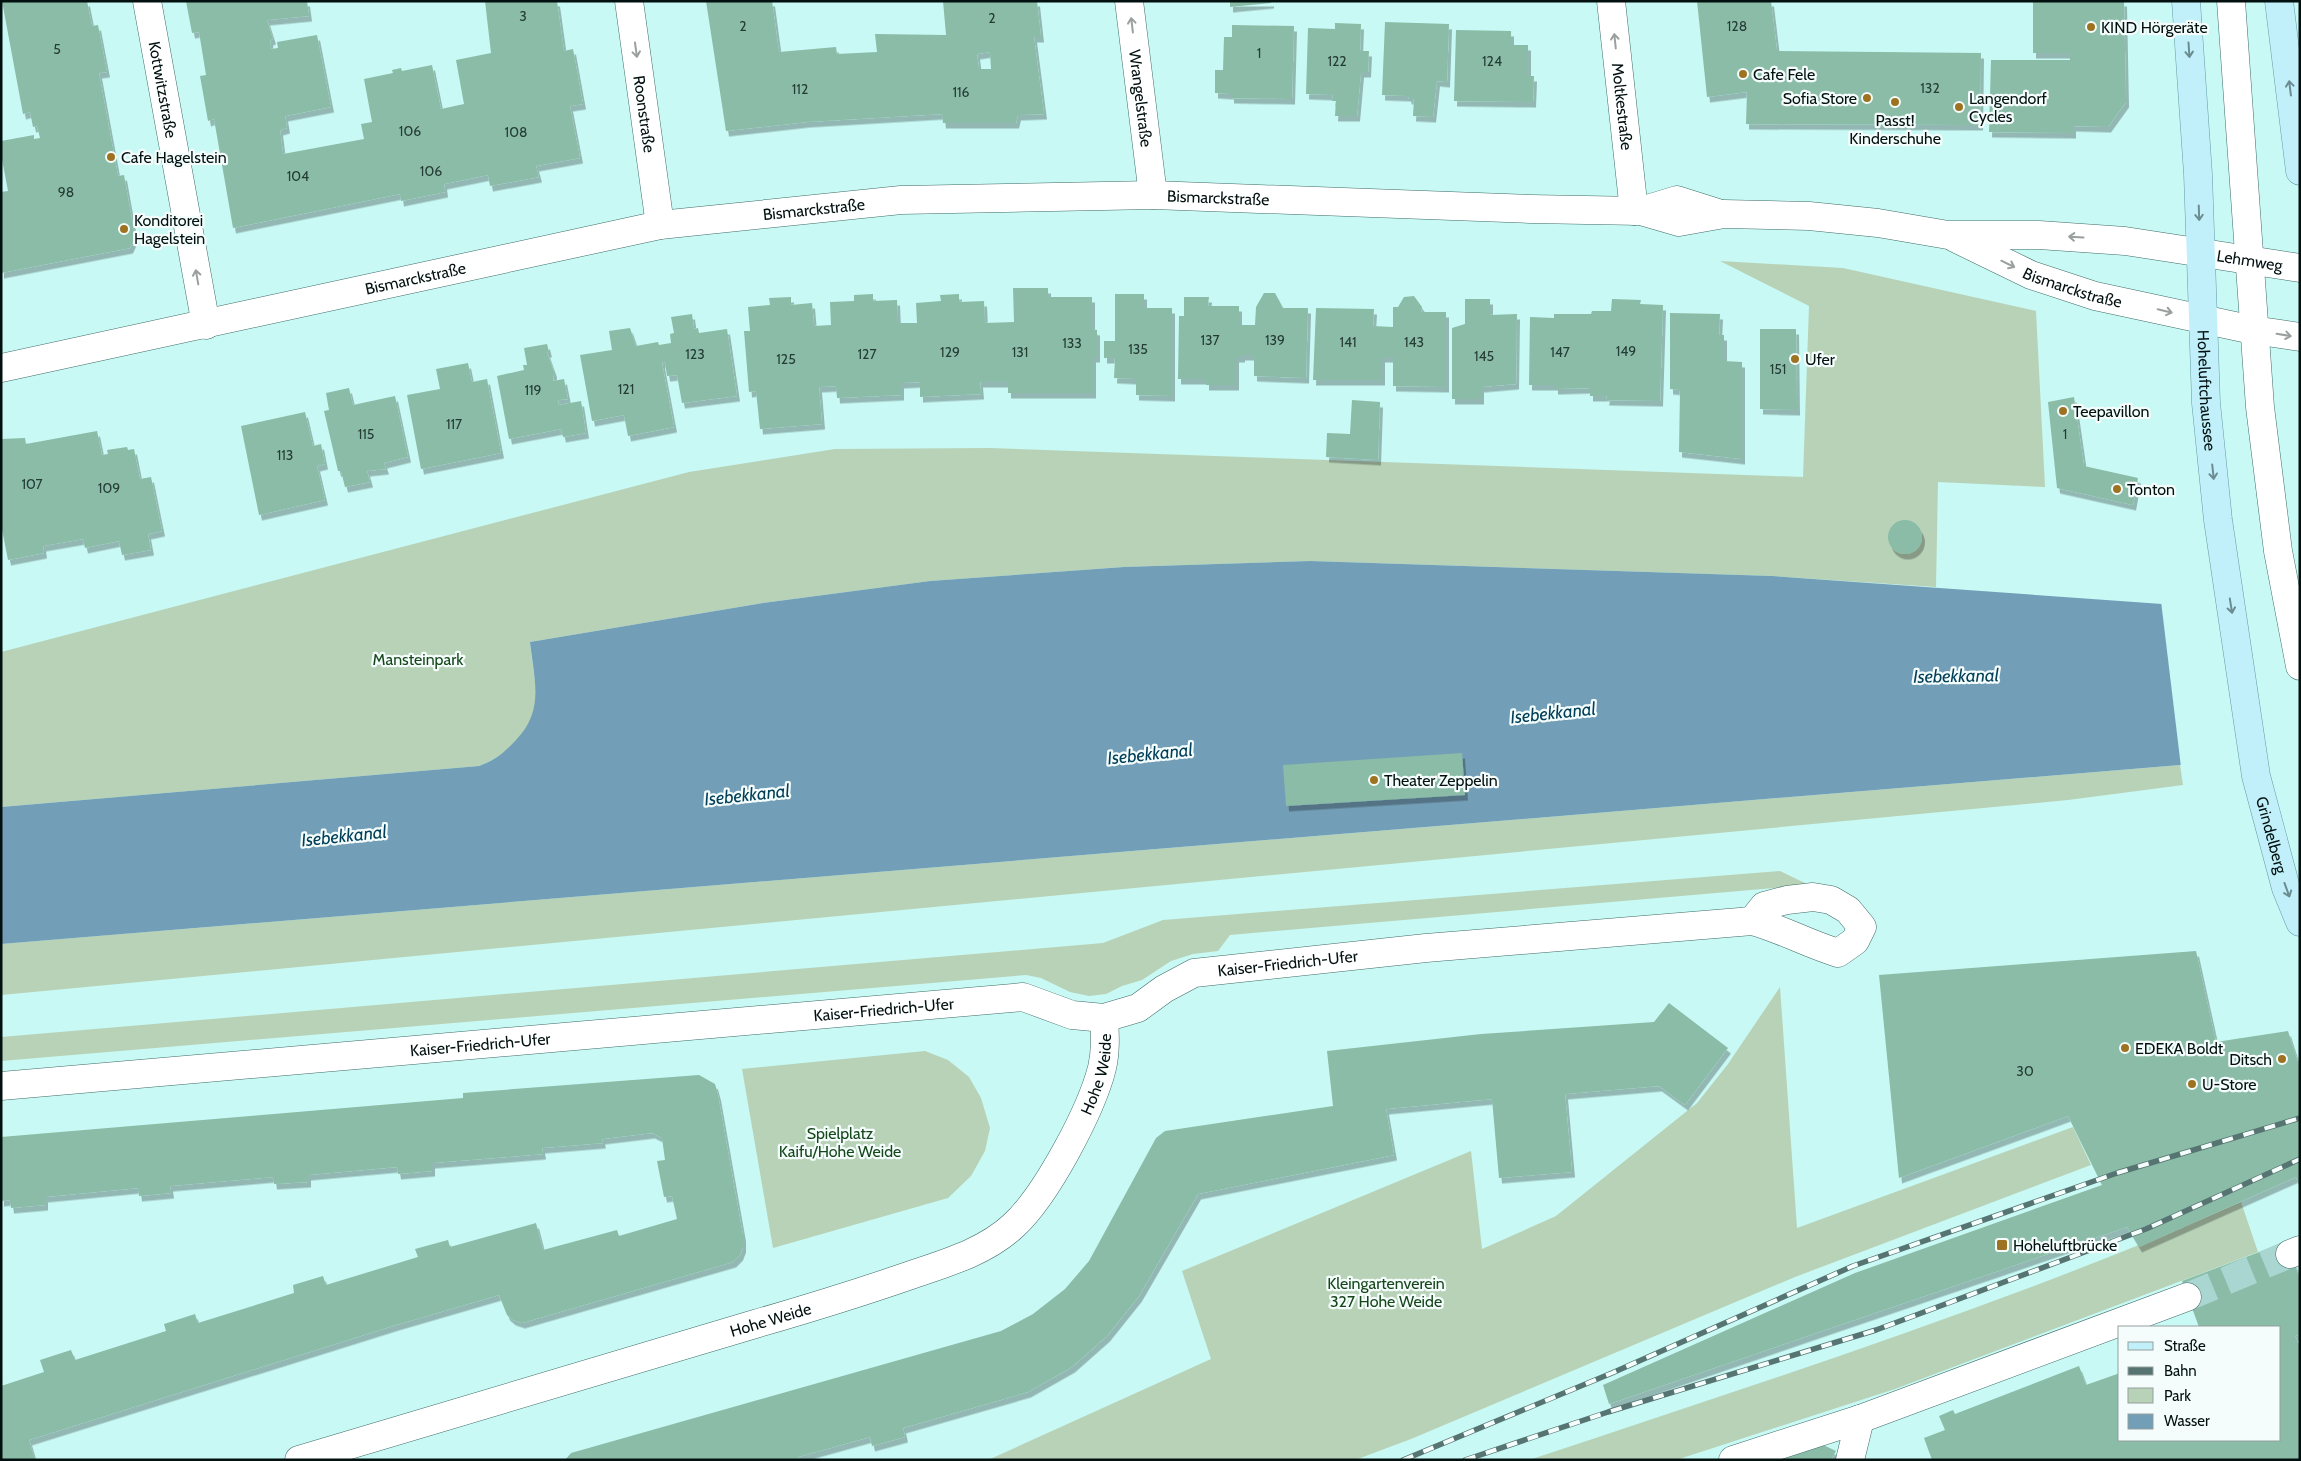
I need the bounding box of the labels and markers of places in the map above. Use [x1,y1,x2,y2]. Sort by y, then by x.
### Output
place label: KIND Hörgeräte [2101,18,2208,37]
marker: KIND Hörgeräte [2085,21,2097,33]
place label: Cafe Fele [1753,65,1815,84]
marker: Cafe Fele [1737,68,1749,80]
place label: Sofia Store [1783,89,1857,108]
place label: Langendorf Cycles [1969,89,2047,126]
marker: Sofia Store [1861,92,1873,104]
marker: Passt! Kinderschuhe [1889,96,1901,108]
marker: Langendorf Cycles [1953,101,1965,113]
place label: Passt! Kinderschuhe [1849,111,1941,148]
place label: Cafe Hagelstein [121,148,227,167]
marker: Cafe Hagelstein [105,151,117,163]
place label: Konditorei Hagelstein [134,211,205,248]
marker: Konditorei Hagelstein [118,223,130,235]
place label: Ufer [1805,350,1836,369]
marker: Ufer [1789,353,1801,365]
place label: Teepavillon [2073,402,2149,421]
marker: Teepavillon [2057,405,2069,417]
place label: Tonton [2127,480,2175,499]
marker: Tonton [2111,483,2123,495]
place label: Theater Zeppelin [1384,771,1498,790]
marker: Theater Zeppelin [1368,774,1380,786]
place label: EDEKA Boldt [2135,1039,2224,1058]
marker: EDEKA Boldt [2119,1042,2131,1054]
place label: Ditsch [2229,1050,2272,1069]
marker: Ditsch [2276,1053,2288,1065]
place label: U-Store [2202,1075,2256,1094]
marker: U-Store [2186,1078,2198,1090]
place label: Hoheluftbrücke [2013,1236,2117,1255]
marker: Hoheluftbrücke [1995,1238,2009,1252]

